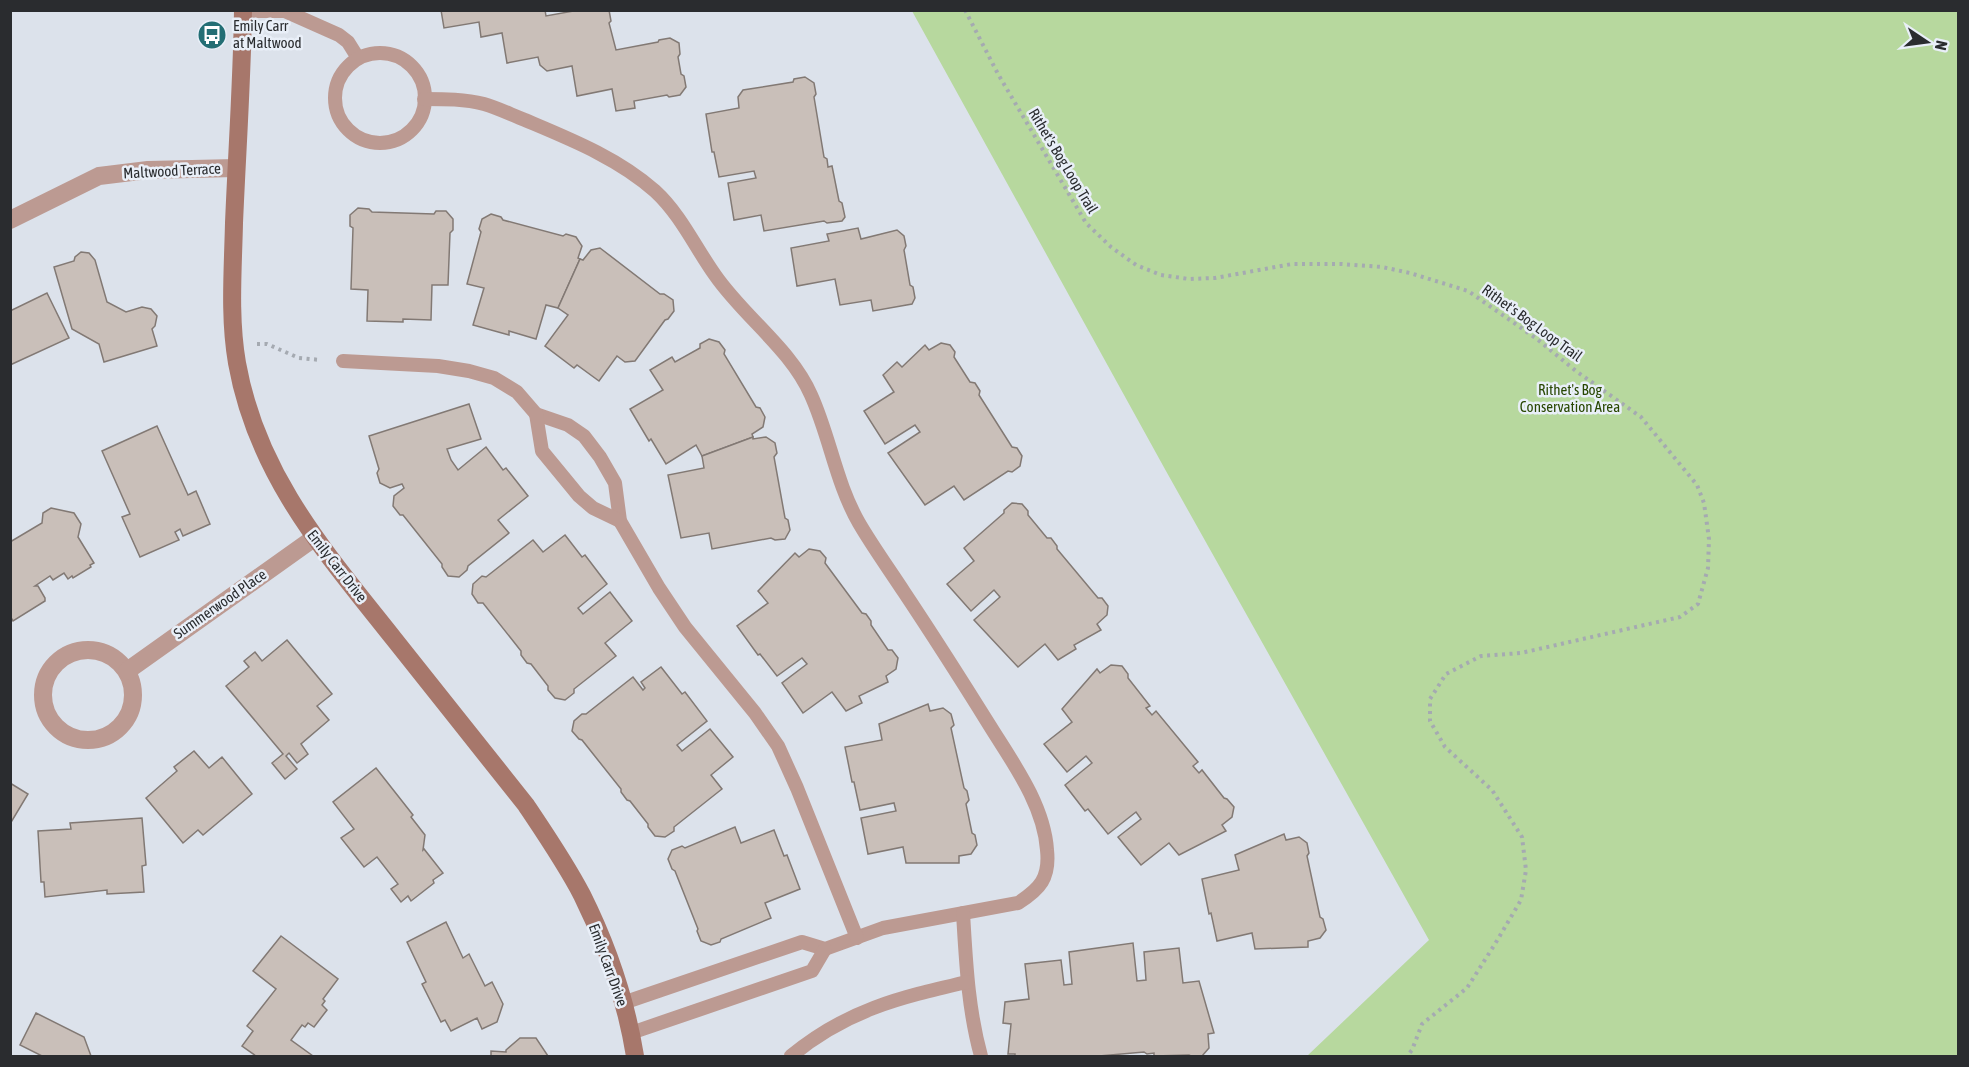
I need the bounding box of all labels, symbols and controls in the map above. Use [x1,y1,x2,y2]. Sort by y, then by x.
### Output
north arrow [1897,12,1957,72]
place label: Emily Carr at Maltwood [233,17,302,51]
bus stop icon: Emily Carr at Maltwood [196,19,228,51]
text: N [1932,39,1951,52]
street label: Rithet's Bog Loop Trail [1025,105,1101,216]
street label: Maltwood Terrace [123,159,221,182]
street label: Rithet's Bog Loop Trail [1479,281,1586,365]
park label: Rithet's Bog Conservation Area [1520,381,1620,415]
street label: Emily Carr Drive [304,526,371,605]
street label: Summerwood Place [170,565,269,642]
street label: Emily Carr Drive [586,921,631,1009]

